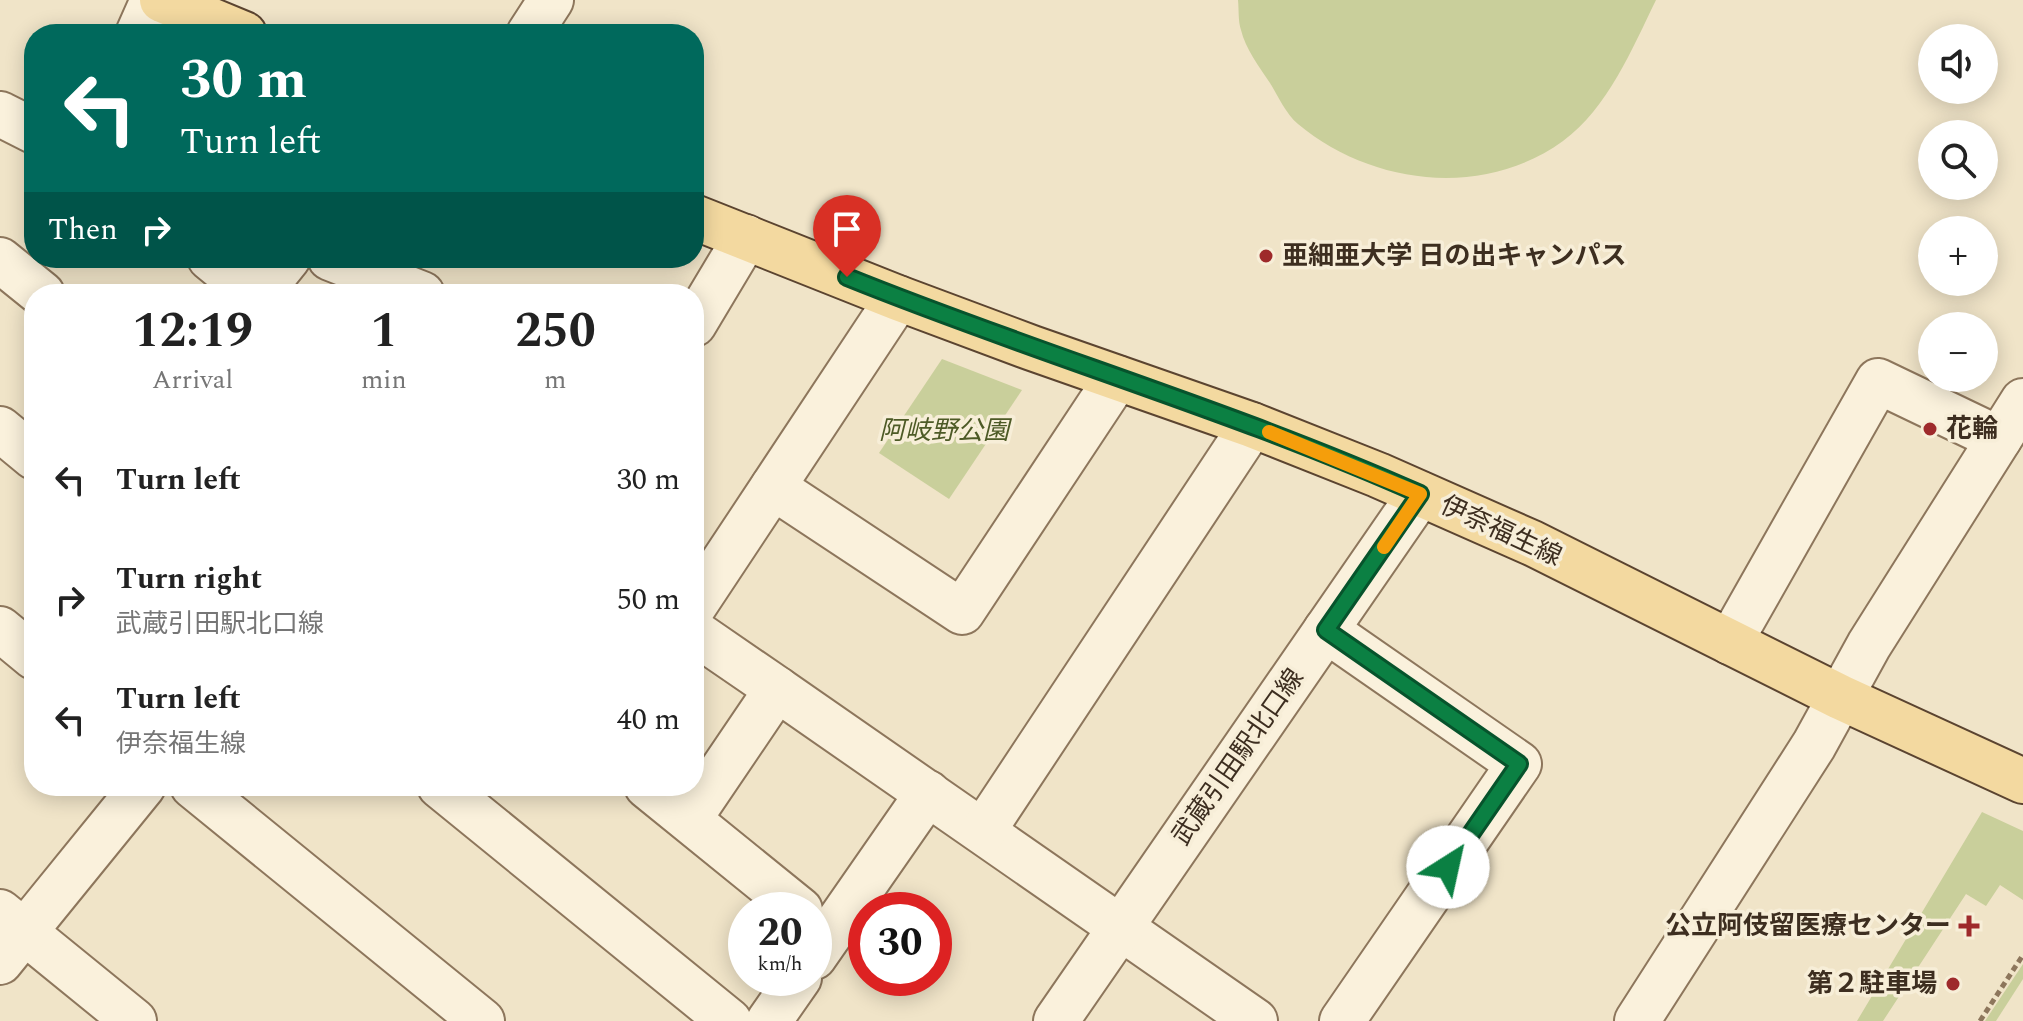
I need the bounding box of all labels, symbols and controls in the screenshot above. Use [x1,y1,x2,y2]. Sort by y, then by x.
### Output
map controls [1918,24,1998,392]
button: sound [1918,24,1998,104]
text: 30 m [180,38,307,123]
icon: left [48,56,152,160]
text: Turn left [180,115,321,170]
button: search [1918,120,1998,200]
pin [813,195,881,277]
text: Then [48,207,118,253]
icon: arrive [825,207,869,251]
icon: right [134,208,178,252]
button: + [1918,216,1998,296]
place label: 亜細亜大学 日の出キャンパス [1282,236,1627,276]
marker: 亜細亜大学 日の出キャンパス [1257,247,1275,265]
text: 12:19 [132,295,253,368]
text: 1 [370,295,397,368]
text: 250 [515,295,596,368]
button: − [1918,312,1998,392]
text: Arrival [152,360,233,400]
text: min [361,360,407,400]
text: m [544,360,566,400]
place label: 花輪 [1946,409,1998,449]
park label: 阿岐野公園 [879,411,1013,451]
marker: 花輪 [1921,420,1939,438]
text: Turn left [116,457,241,503]
text: 30 m [617,457,680,503]
icon: left [48,458,92,502]
street label: 伊奈福生線 [1434,485,1568,577]
text: Turn right [116,556,262,602]
text: 50 m [617,577,680,623]
icon: right [48,578,92,622]
text: 武蔵引田駅北口線 [116,604,324,644]
street label: 武蔵引田駅北口線 [1162,660,1314,854]
text: Turn left [116,676,241,722]
text: 40 m [617,697,680,743]
icon: left [48,698,92,742]
text: 伊奈福生線 [116,724,246,764]
position arrow [1406,825,1490,909]
speed limit sign: 30 [848,892,952,996]
text: 20 [758,903,802,964]
place label: 公立阿伎留医療センター [1665,906,1951,946]
marker: 公立阿伎留医療センター [1958,915,1980,937]
text: km/h [758,949,803,979]
place label: 第２駐車場 [1807,964,1937,1004]
marker: 第２駐車場 [1944,975,1962,993]

